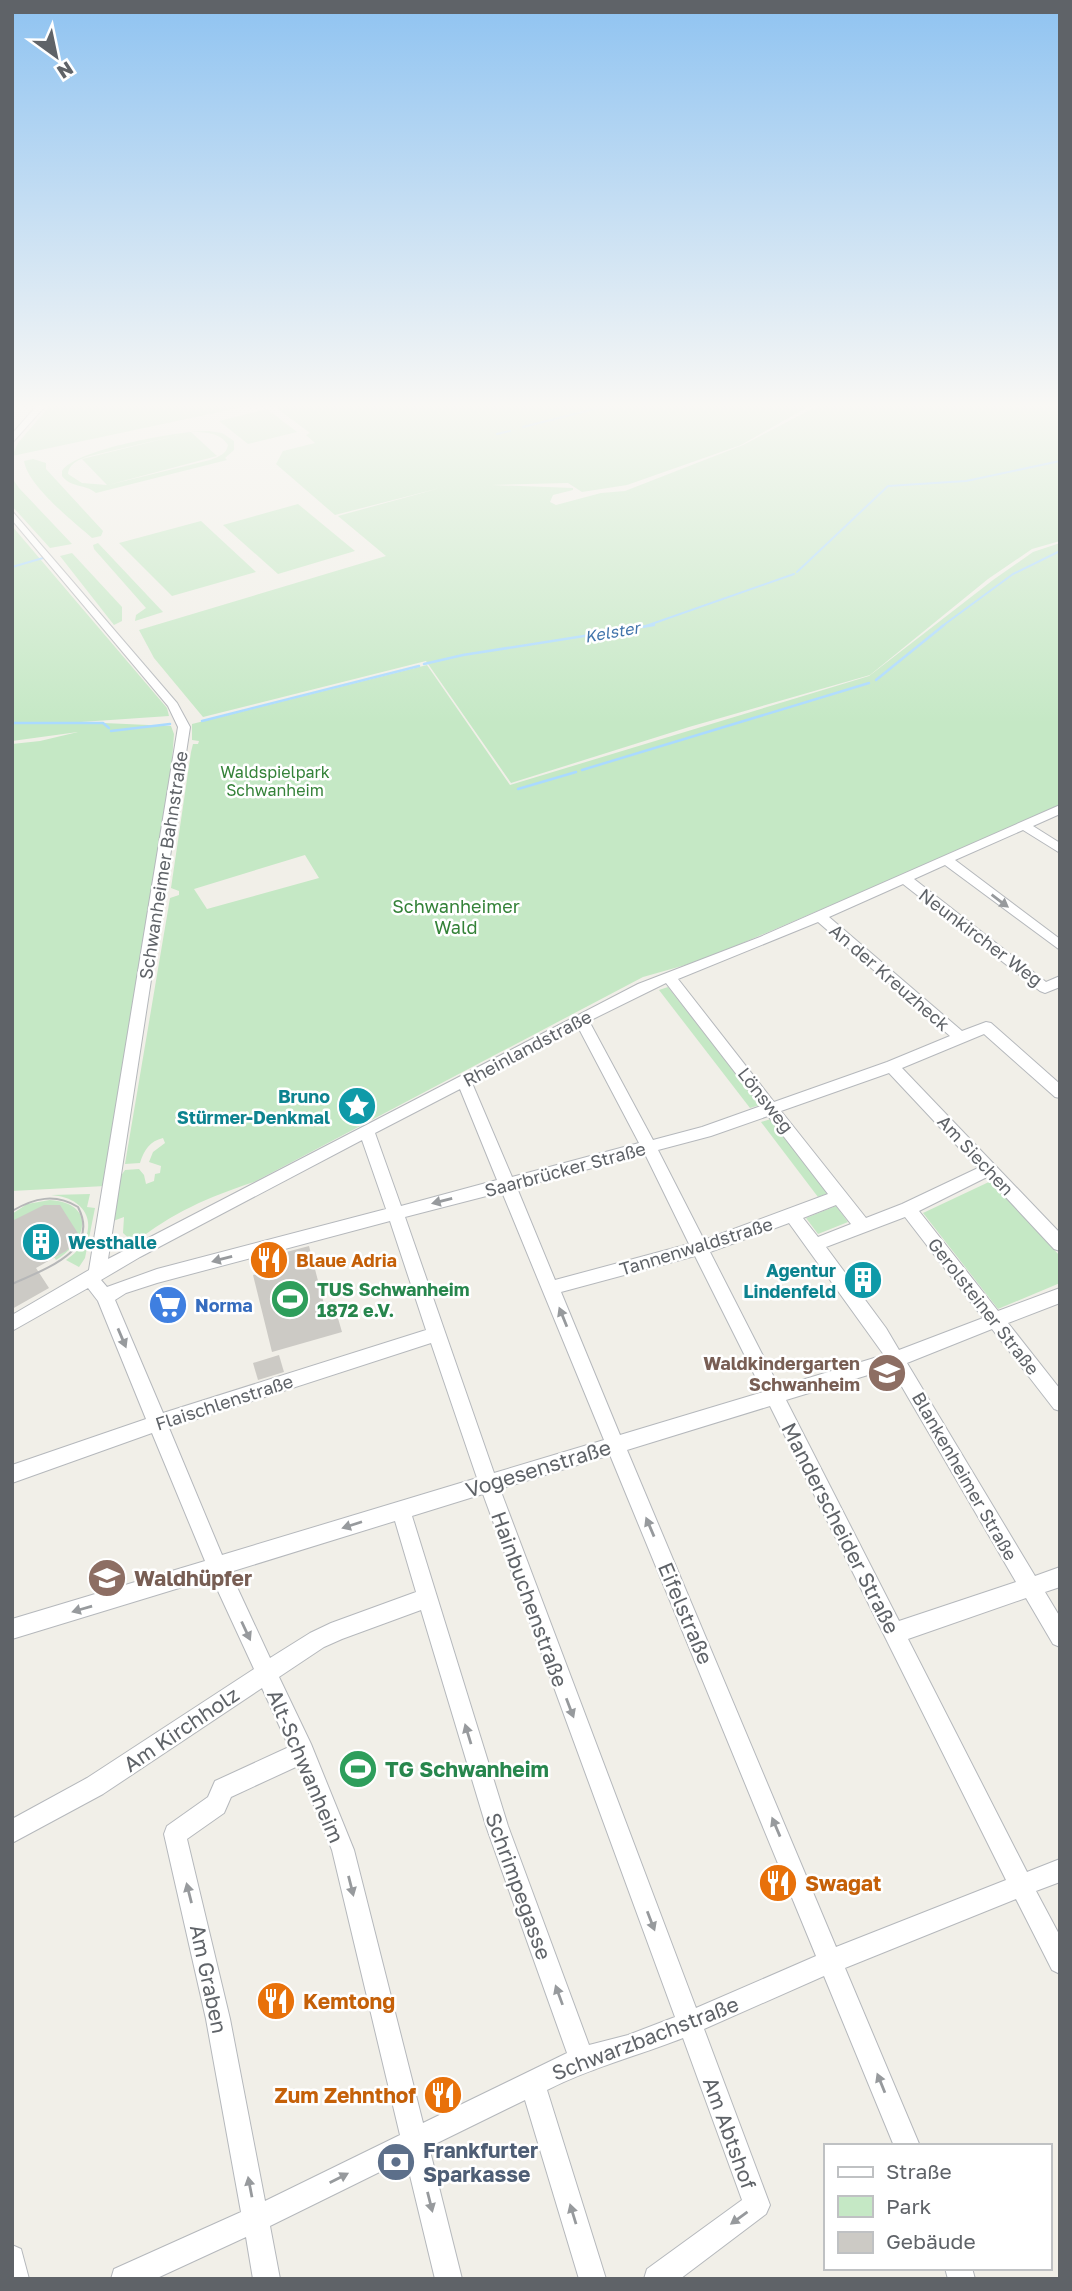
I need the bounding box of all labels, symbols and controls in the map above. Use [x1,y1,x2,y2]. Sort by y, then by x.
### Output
north arrow [21,21,91,91]
text: N [53,57,78,84]
water label: Kelster [583,617,644,647]
street label: Schwanheimer Bahnstraße [134,749,192,981]
park label: Waldspielpark Schwanheim [220,762,330,800]
street label: Neunkircher Weg [915,883,1047,991]
one-way arrow [991,894,1009,908]
park label: Schwanheimer Wald [392,895,520,938]
street label: An der Kreuzheck [825,919,955,1035]
street label: Rheinlandstraße [459,1005,595,1091]
street label: Lönsweg [734,1063,798,1137]
place label: Bruno Stürmer-Denkmal [177,1085,330,1128]
place icon: Bruno Stürmer-Denkmal [336,1085,378,1127]
street label: Am Siechen [933,1110,1019,1200]
street label: Saarbrücker Straße [482,1137,648,1201]
one-way arrow [431,1196,453,1207]
street label: Tannenwaldstraße [617,1212,775,1280]
building icon: Westhalle [20,1221,62,1263]
place label: Westhalle [68,1231,157,1253]
street label: Gerolsteiner Straße [924,1233,1044,1379]
restaurant icon: Blaue Adria [248,1239,290,1281]
place label: Blaue Adria [296,1249,397,1271]
one-way arrow [211,1254,232,1264]
place label: Agentur Lindenfeld [743,1259,836,1302]
building icon: Agentur Lindenfeld [842,1259,884,1301]
sports icon: TUS Schwanheim 1872 e.V. [269,1278,311,1320]
place label: TUS Schwanheim 1872 e.V. [317,1278,470,1321]
supermarket icon: Norma [147,1284,189,1326]
place label: Norma [195,1294,253,1316]
one-way arrow [557,1306,568,1327]
one-way arrow [117,1328,128,1349]
place label: Waldkindergarten Schwanheim [703,1352,860,1395]
school or university icon: Waldkindergarten Schwanheim [866,1352,908,1394]
street label: Flaischlenstraße [152,1369,296,1435]
street label: Blankenheimer Straße [908,1388,1022,1564]
street label: Manderscheider Straße [776,1418,906,1638]
street label: Vogesenstraße [462,1434,614,1502]
street label: Hainbuchenstraße [486,1508,574,1690]
one-way arrow [644,1516,655,1537]
one-way arrow [342,1520,363,1531]
school or university icon: Waldhüpfer [86,1557,128,1599]
street label: Eifelstraße [653,1558,719,1668]
place label: Waldhüpfer [134,1565,252,1591]
one-way arrow [71,1604,92,1614]
one-way arrow [240,1621,252,1641]
street label: Am Kirchholz [118,1681,244,1777]
street label: Alt-Schwanheim [262,1685,350,1847]
one-way arrow [565,1698,576,1719]
one-way arrow [462,1723,473,1744]
sports icon: TG Schwanheim [337,1748,379,1790]
place label: TG Schwanheim [385,1756,549,1782]
street label: Schrimpegasse [480,1809,558,1963]
one-way arrow [770,1816,781,1837]
restaurant icon: Swagat [757,1862,799,1904]
place label: Swagat [805,1870,881,1896]
one-way arrow [346,1875,357,1897]
one-way arrow [183,1882,194,1904]
one-way arrow [646,1910,657,1931]
street label: Am Graben [185,1922,233,2036]
restaurant icon: Kemtong [255,1980,297,2022]
one-way arrow [553,1984,564,2005]
place label: Kemtong [303,1988,395,2014]
street label: Schwarzbachstraße [548,1990,742,2086]
one-way arrow [876,2072,887,2093]
street label: Am Abtshof [698,2073,762,2193]
restaurant icon: Zum Zehnthof [422,2074,464,2116]
place label: Zum Zehnthof [275,2082,416,2108]
place label: Frankfurter Sparkasse [423,2137,538,2187]
bank icon: Frankfurter Sparkasse [375,2141,417,2183]
legend [824,2144,1051,2270]
text: Straße [886,2158,952,2184]
one-way arrow [329,2172,349,2183]
one-way arrow [244,2176,255,2198]
one-way arrow [425,2191,436,2213]
text: Park [886,2193,932,2219]
one-way arrow [567,2203,577,2224]
one-way arrow [730,2210,748,2224]
text: Gebäude [886,2228,976,2254]

